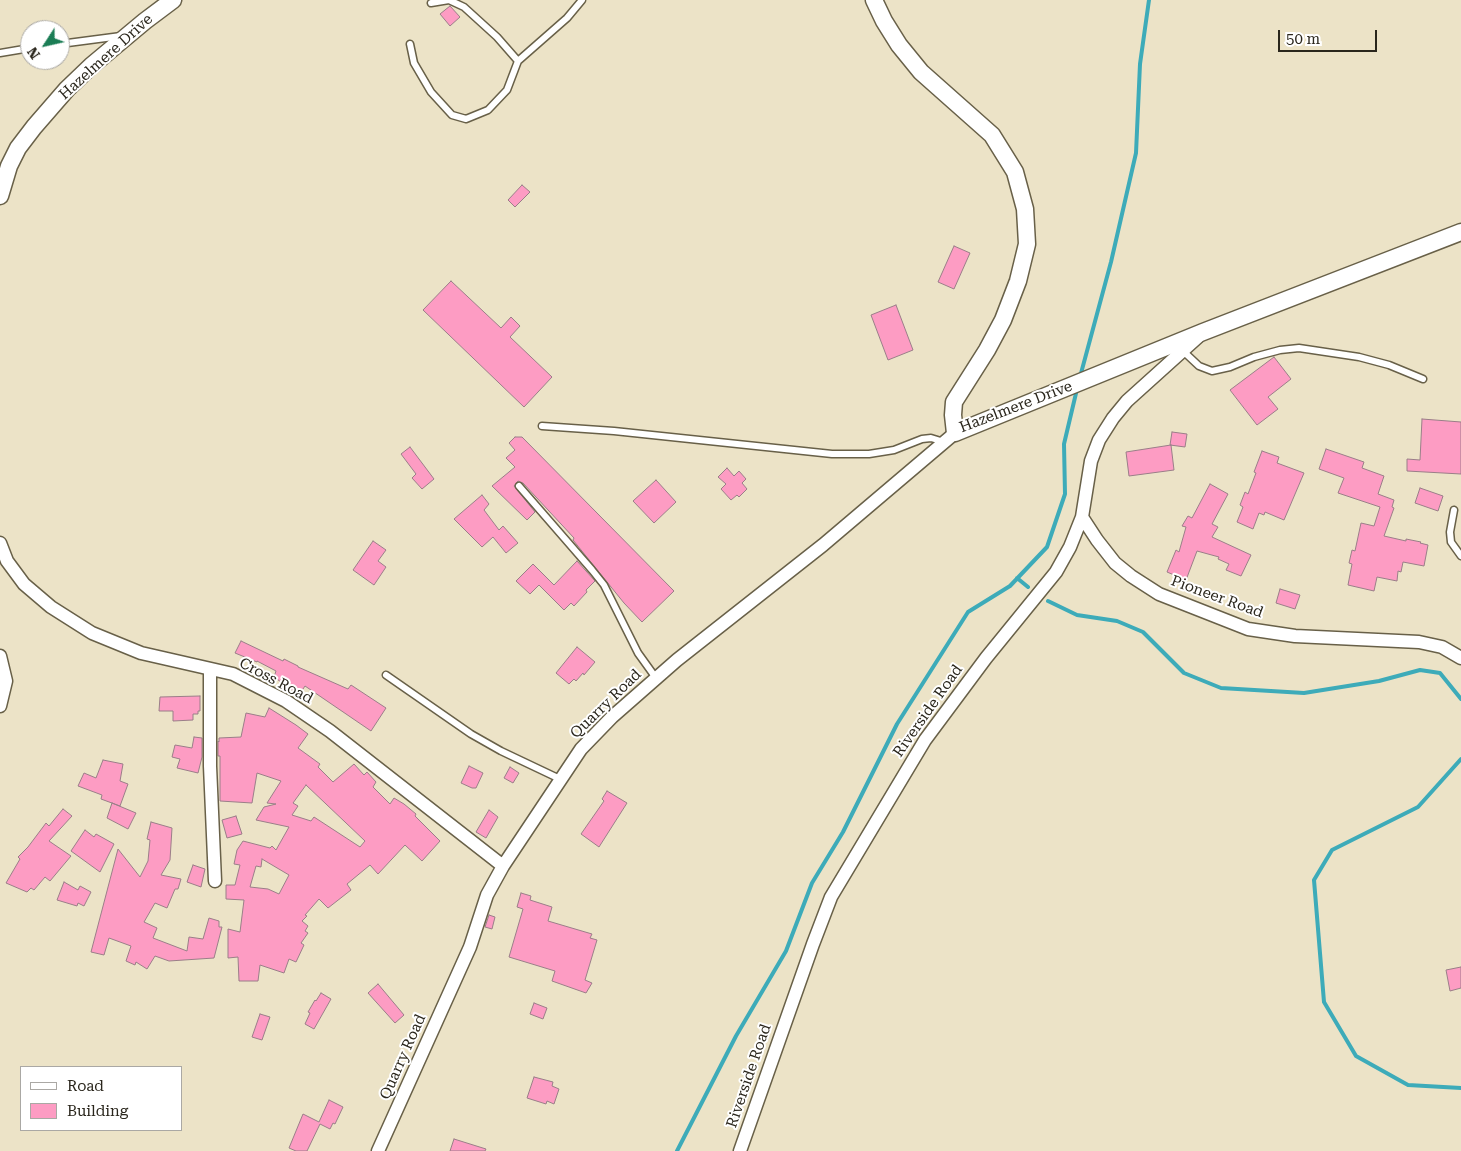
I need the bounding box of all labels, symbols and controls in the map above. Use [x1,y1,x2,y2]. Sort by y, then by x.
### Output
street label: Hazelmere Drive [56,10,156,104]
north arrow [20,20,70,70]
scale bar [1281,20,1380,52]
text: 50 m [1286,30,1320,48]
text: N [24,44,43,62]
street label: Hazelmere Drive [957,377,1075,437]
street label: Pioneer Road [1168,572,1266,622]
street label: Cross Road [236,654,316,708]
street label: Riverside Road [890,661,966,761]
street label: Quarry Road [567,666,645,742]
street label: Quarry Road [376,1012,430,1102]
street label: Riverside Road [723,1022,775,1130]
legend [20,1066,182,1131]
text: Road [67,1077,104,1095]
text: Building [67,1102,128,1120]

